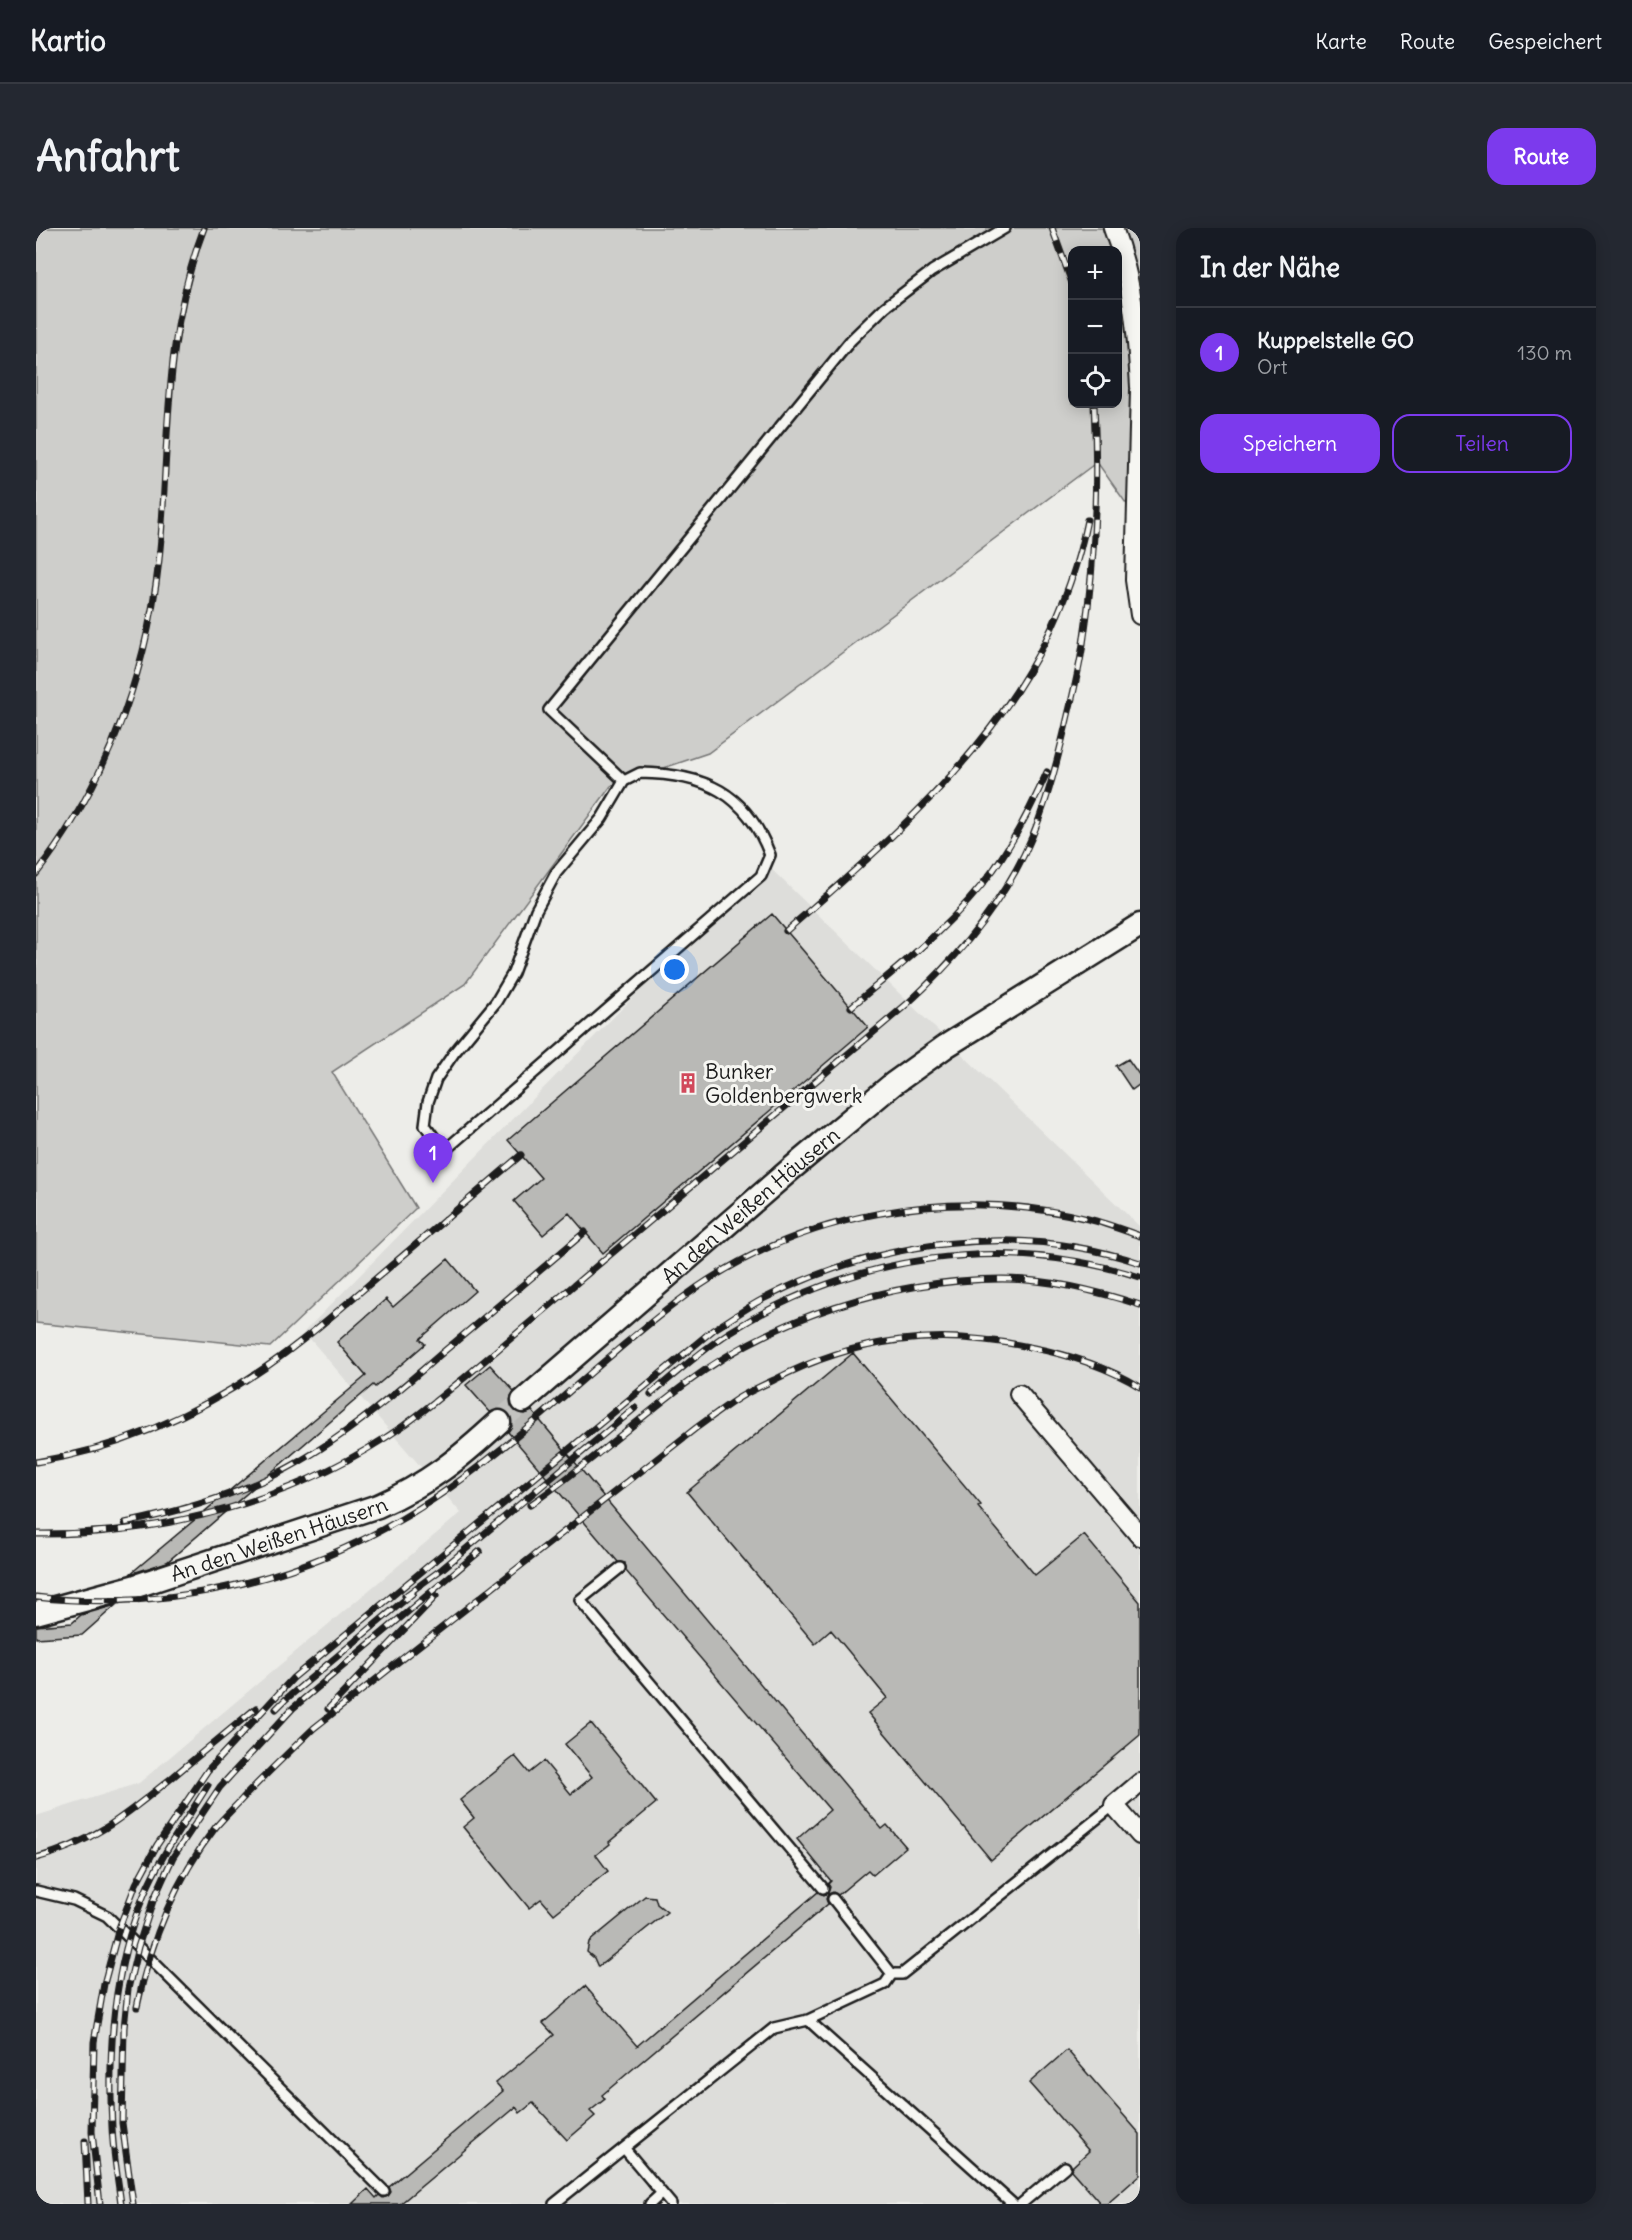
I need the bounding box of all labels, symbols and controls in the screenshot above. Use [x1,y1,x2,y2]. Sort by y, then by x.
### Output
text: Kartio [30,23,106,59]
text: Karte [1315,28,1367,55]
text: Route [1400,28,1455,55]
text: Gespeichert [1488,28,1602,55]
button: Route [1487,128,1596,185]
text: Anfahrt [36,130,180,182]
map controls [1068,246,1122,408]
button: + [1068,246,1122,300]
text: In der Nähe [1200,251,1340,284]
button: − [1068,300,1122,354]
text: Kuppelstelle GO [1257,326,1414,354]
text: 1 [1216,340,1223,365]
text: 130 m [1517,340,1572,365]
button: locate [1068,354,1122,408]
text: Ort [1257,354,1287,379]
button: Speichern [1200,414,1380,473]
button: Teilen [1392,414,1572,473]
your location [660,955,689,984]
place label: Bunker Goldenbergwerk [705,1058,862,1109]
building icon: Bunker Goldenbergwerk [676,1071,700,1095]
street label: An den Weißen Häusern [655,1121,845,1289]
pin: 1 [414,1134,452,1183]
street label: An den Weißen Häusern [167,1490,392,1587]

